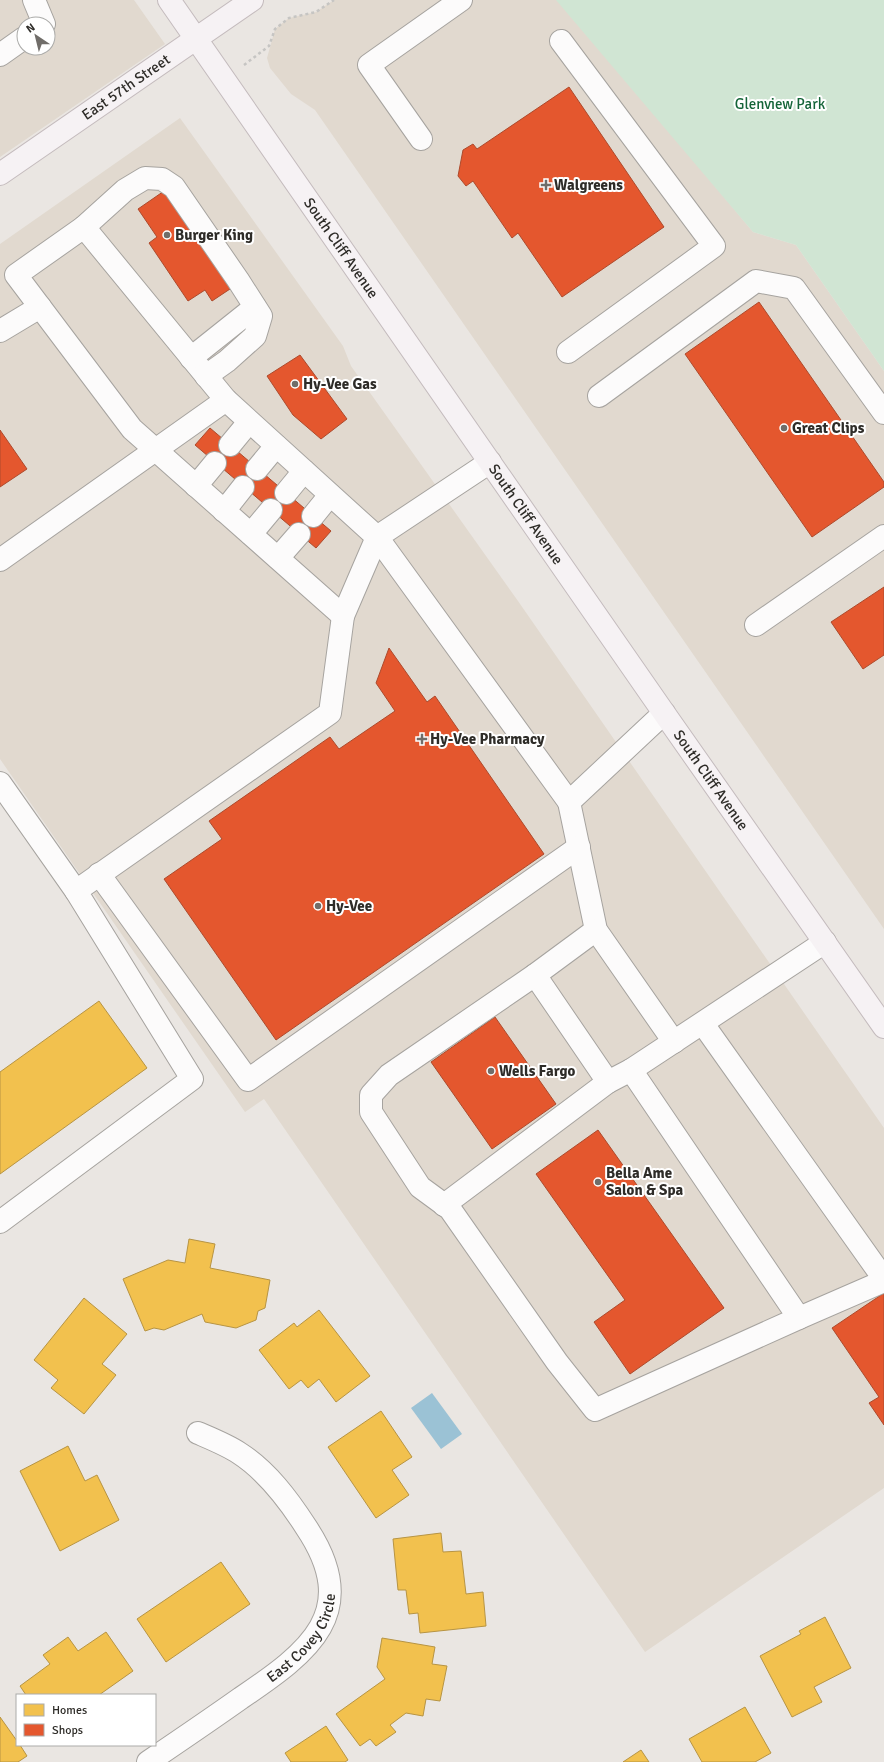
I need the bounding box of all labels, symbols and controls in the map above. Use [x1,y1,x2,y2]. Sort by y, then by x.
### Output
north arrow [16,16,56,56]
text: N [24,21,37,36]
street label: East 57th Street [78,50,173,124]
park label: Glenview Park [735,95,826,113]
place label: Walgreens [554,176,623,194]
marker: Walgreens [541,180,551,190]
street label: South Cliff Avenue [300,194,382,302]
place label: Burger King [175,226,253,244]
marker: Burger King [162,230,172,240]
place label: Hy-Vee Gas [303,375,377,393]
marker: Hy-Vee Gas [290,379,300,389]
place label: Great Clips [792,419,865,437]
marker: Great Clips [779,423,789,433]
street label: South Cliff Avenue [485,460,567,568]
street label: South Cliff Avenue [670,727,752,834]
place label: Hy-Vee Pharmacy [430,730,545,748]
marker: Hy-Vee Pharmacy [417,734,427,744]
place label: Hy-Vee [326,897,372,915]
marker: Hy-Vee [313,901,323,911]
place label: Wells Fargo [499,1062,576,1080]
marker: Wells Fargo [486,1066,496,1076]
place label: Bella Ame Salon & Spa [606,1164,683,1199]
marker: Bella Ame Salon & Spa [593,1177,603,1187]
street label: East Covey Circle [263,1593,339,1686]
legend [16,1694,156,1746]
text: Homes [52,1703,87,1718]
text: Shops [52,1723,83,1738]

